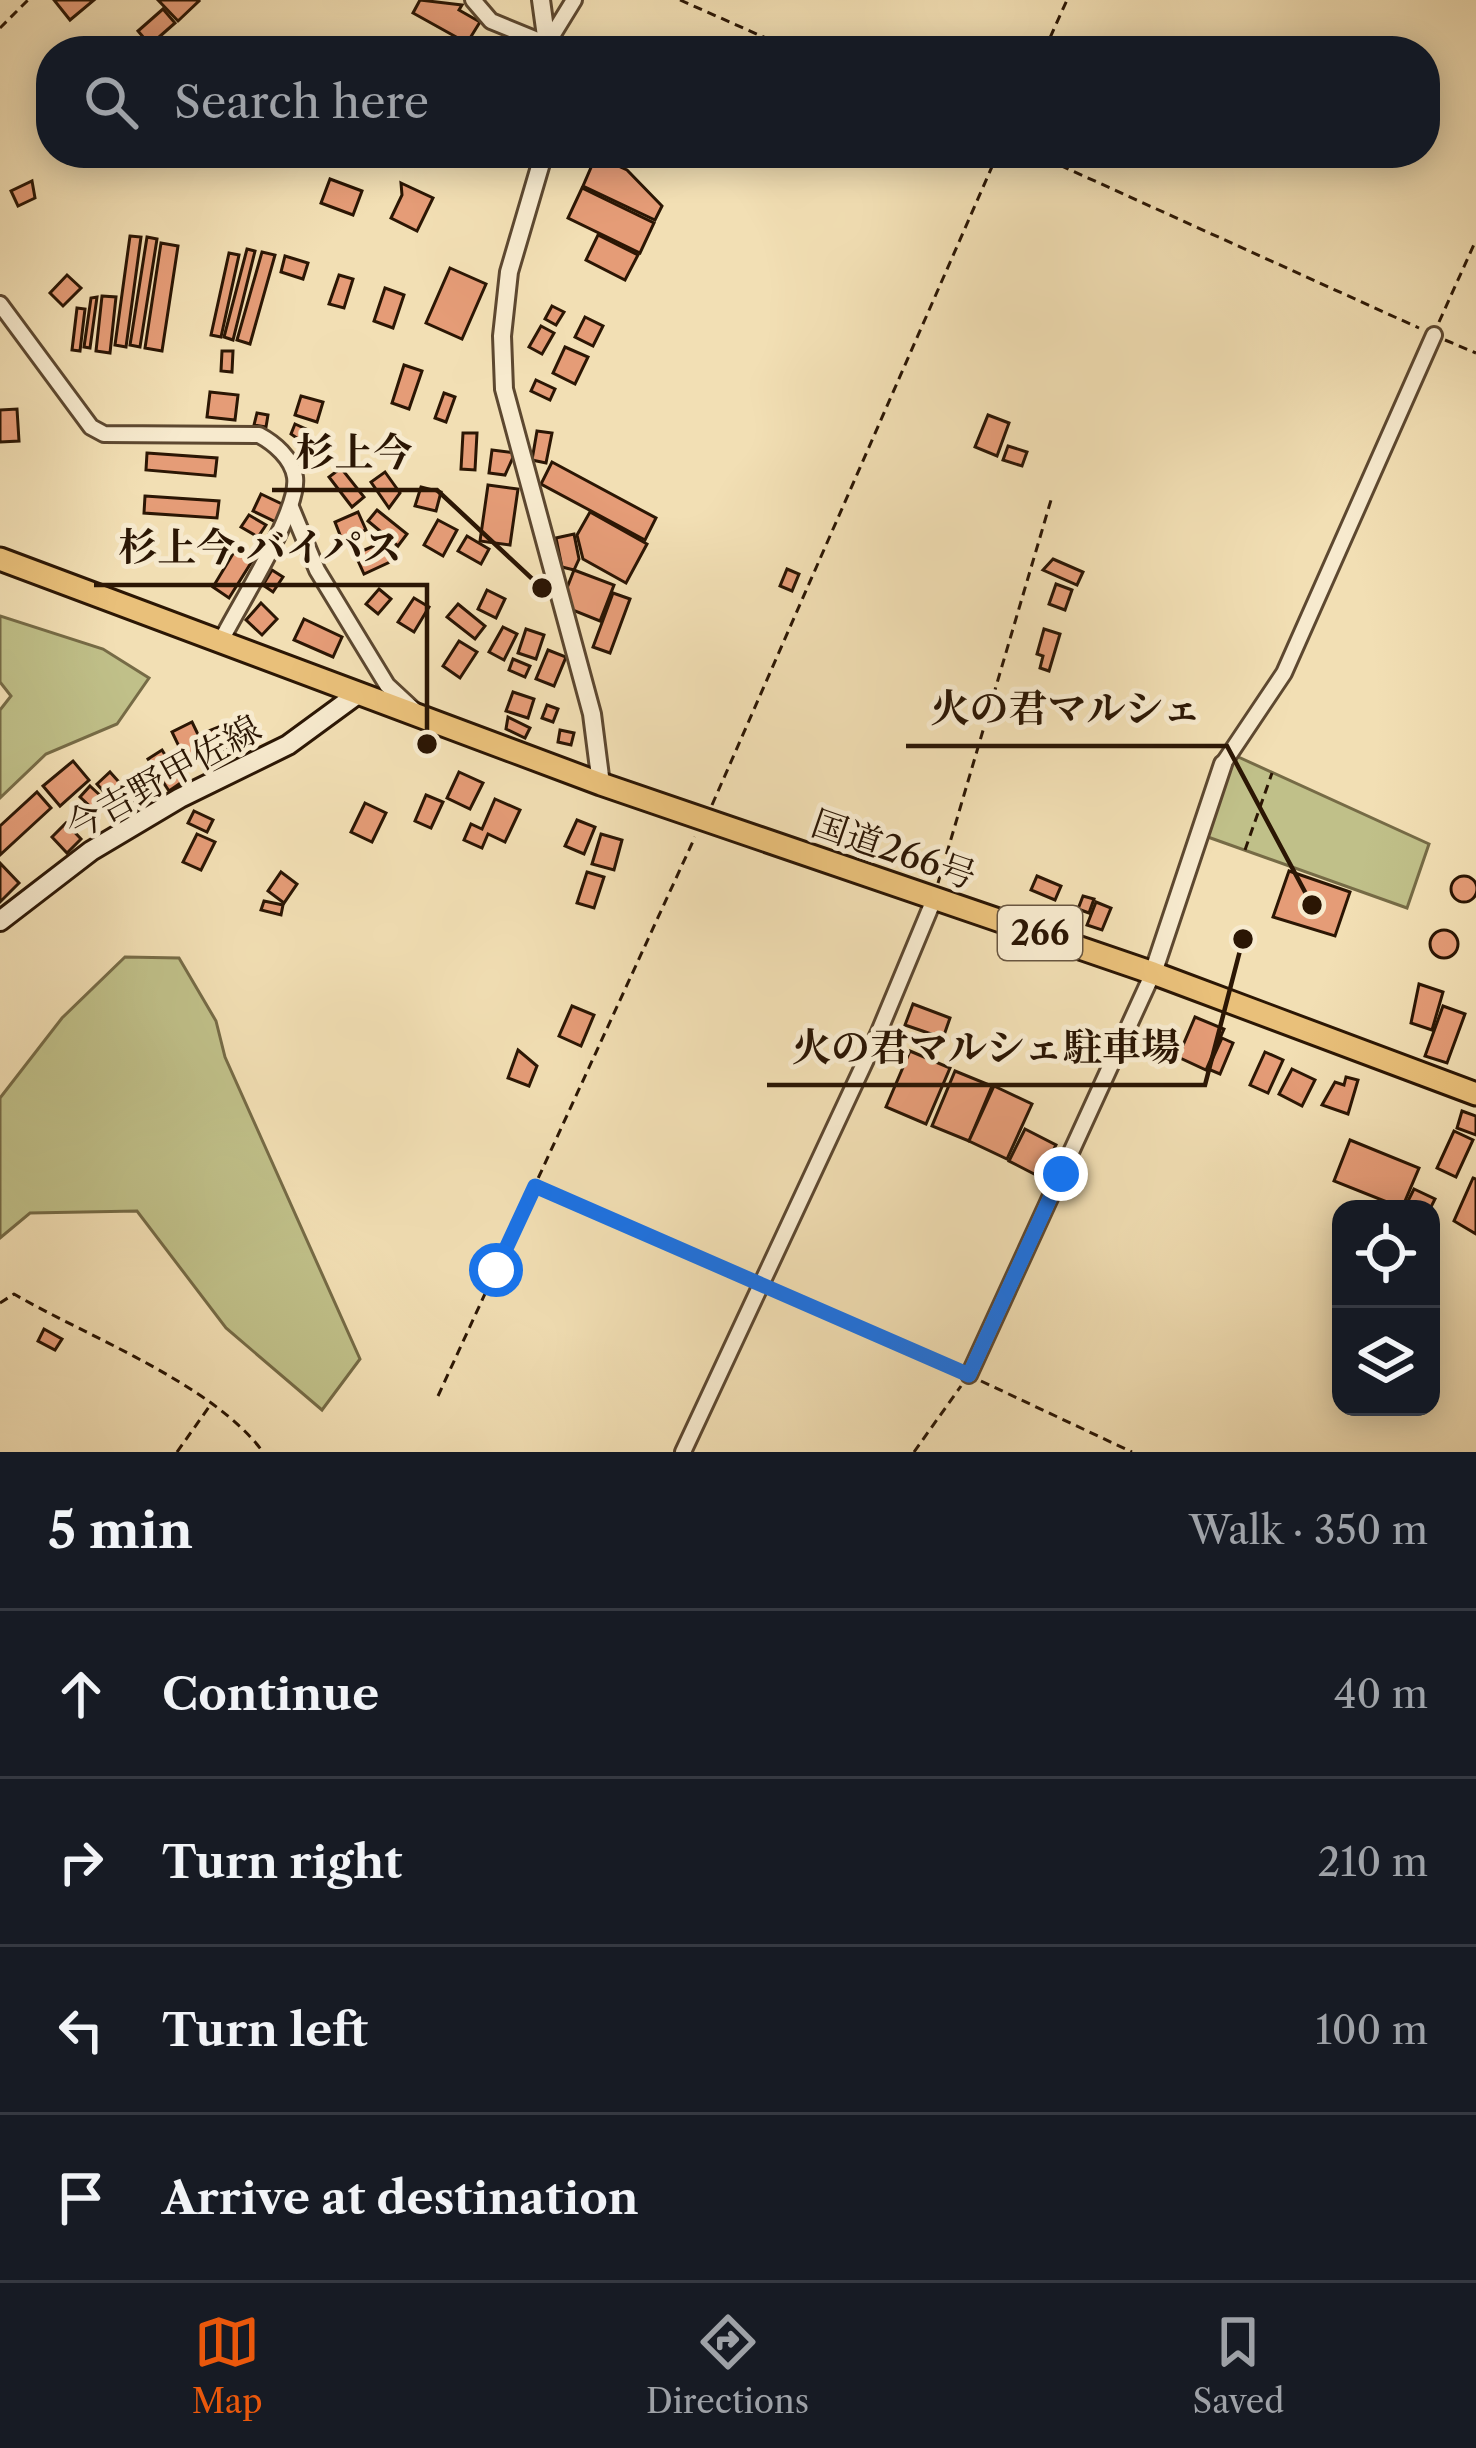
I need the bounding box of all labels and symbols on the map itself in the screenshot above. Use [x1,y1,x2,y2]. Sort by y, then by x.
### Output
callout: 杉上今 [272,415,437,490]
text: 杉上今 [295,428,413,476]
callout: 杉上今·バイパス [94,510,427,585]
text: 杉上今·バイパス [118,523,402,571]
callout: 火の君マルシェ [906,671,1227,746]
text: 火の君マルシェ [930,684,1202,732]
street label: 今吉野甲佐線 [58,705,268,849]
street label: 国道266号 [806,800,982,898]
road number: 266 [998,906,1082,960]
callout: 火の君マルシェ駐車場 [767,1010,1205,1085]
text: 火の君マルシェ駐車場 [792,1023,1180,1071]
route end [1034,1147,1088,1201]
route start [469,1243,523,1297]

